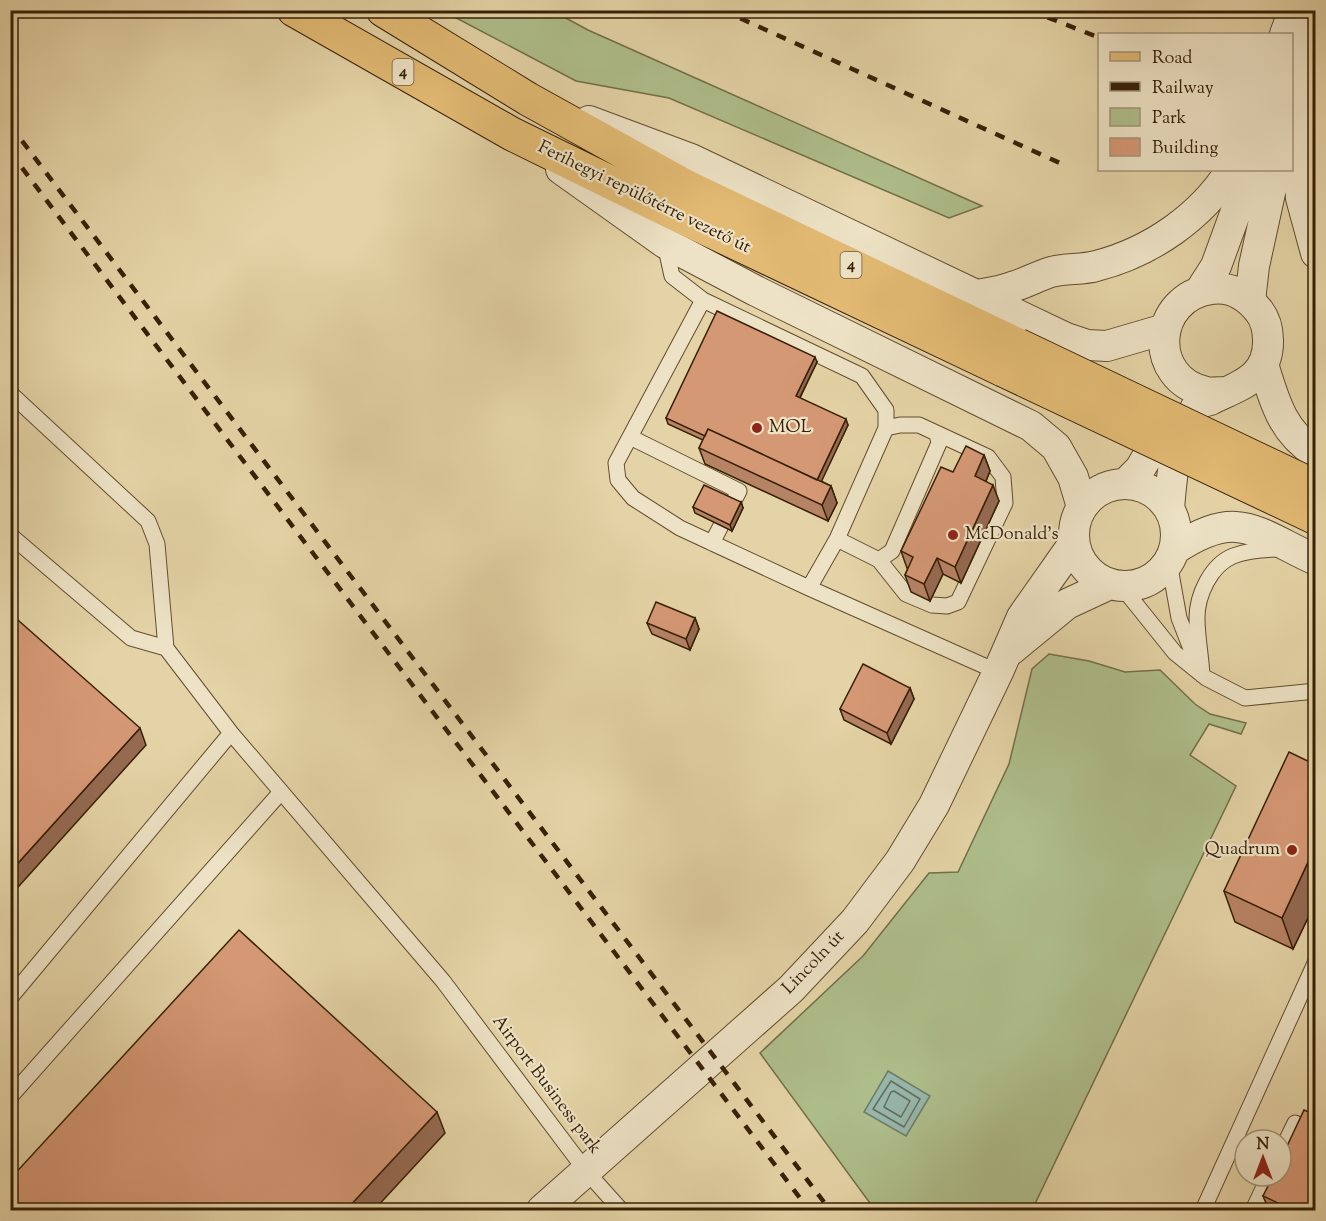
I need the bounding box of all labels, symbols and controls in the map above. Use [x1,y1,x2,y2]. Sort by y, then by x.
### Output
legend [1098,33,1293,171]
text: Road [1152,46,1192,72]
road number: 4 [392,59,414,85]
text: Railway [1152,76,1214,102]
text: Park [1152,106,1187,132]
street label: Ferihegyi repülőtérre vezető út [533,135,755,261]
text: Building [1152,136,1218,162]
road number: 4 [840,252,862,278]
place label: MOL [769,415,812,441]
marker: MOL [750,421,764,435]
place label: McDonald's [965,522,1059,548]
marker: McDonald's [946,528,960,542]
place label: Quadrum [1204,837,1280,863]
marker: Quadrum [1285,843,1299,857]
street label: Lincoln út [777,925,851,1001]
street label: Airport Business park [485,1010,607,1160]
north arrow [1233,1128,1293,1188]
text: N [1257,1134,1270,1157]

